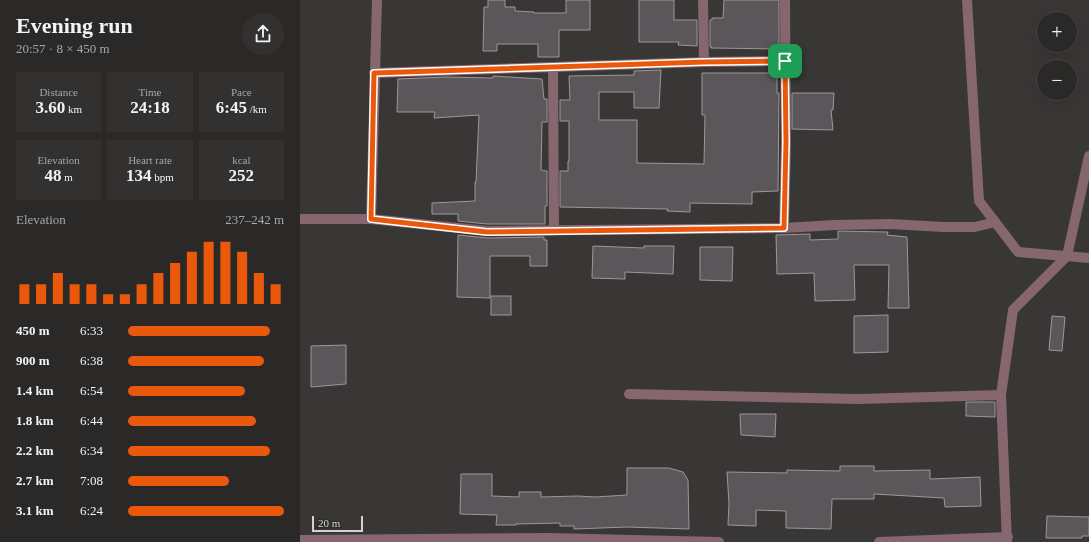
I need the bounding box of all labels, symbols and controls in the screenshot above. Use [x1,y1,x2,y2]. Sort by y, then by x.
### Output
map controls [1037,12,1077,100]
button: + [1037,12,1077,52]
text: Evening run [16,13,133,38]
button: share [242,13,284,55]
text: 20:57 · 8 × 450 m [16,41,110,56]
pin [768,44,802,78]
icon: arrive [774,50,796,72]
button: − [1037,60,1077,100]
text: Distance [39,86,78,98]
text: Time [139,86,161,98]
text: Pace [231,86,252,98]
text: 3.60 [35,98,65,117]
text: 24:18 [130,98,170,117]
text: 6:45 [216,98,247,117]
text: km [65,103,82,115]
text: /km [247,103,267,115]
text: Elevation [38,154,80,166]
text: Heart rate [128,154,172,166]
text: kcal [232,154,250,166]
text: 48 [45,166,62,185]
text: 134 [126,166,152,185]
text: 252 [229,166,254,185]
text: m [62,171,73,183]
text: bpm [152,171,174,183]
text: Elevation [16,212,66,227]
text: 237–242 m [225,212,284,227]
text: 450 m [16,323,50,338]
text: 6:33 [80,323,103,338]
text: 900 m [16,353,50,368]
text: 6:38 [80,353,103,368]
text: 1.4 km [16,383,54,398]
text: 6:54 [80,383,103,398]
text: 1.8 km [16,413,54,428]
text: 6:44 [80,413,103,428]
text: 2.2 km [16,443,54,458]
text: 6:34 [80,443,103,458]
text: 2.7 km [16,473,54,488]
text: 7:08 [80,473,103,488]
text: 3.1 km [16,503,54,518]
text: 6:24 [80,503,103,518]
scale bar [312,514,363,533]
text: 20 m [318,517,340,529]

